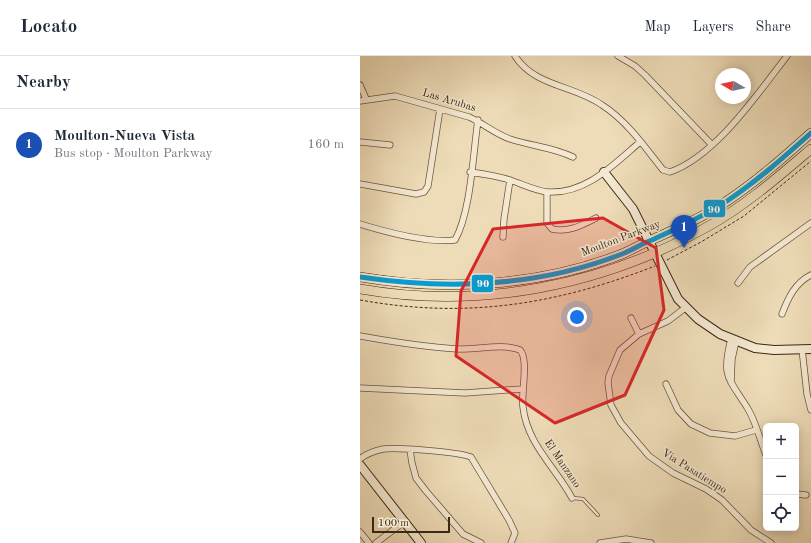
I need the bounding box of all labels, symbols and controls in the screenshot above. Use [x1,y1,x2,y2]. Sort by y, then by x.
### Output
text: Locato [20,18,77,37]
text: Map [645,20,671,34]
text: Layers [693,20,734,34]
text: Share [756,20,791,34]
north arrow [715,68,751,104]
text: Nearby [16,74,71,91]
street label: Las Arubas [421,88,477,114]
text: Moulton-Nueva Vista [54,129,195,144]
text: 1 [25,138,33,151]
text: 160 m [307,138,344,151]
text: Bus stop · Moulton Parkway [54,147,213,160]
line badge: 90 [703,199,726,218]
text: 90 [708,205,720,216]
pin: 1 [671,215,697,248]
street label: Moulton Parkway [580,219,662,259]
line badge: 90 [471,274,494,293]
text: 90 [477,279,489,290]
your location [567,307,587,327]
map controls [763,423,799,531]
button: + [763,423,799,459]
street label: El Manzano [542,438,582,490]
street label: Via Pasatiempo [660,448,728,496]
button: − [763,459,799,495]
button: locate [763,495,799,531]
scale bar [372,515,450,534]
text: 100 m [378,518,409,529]

